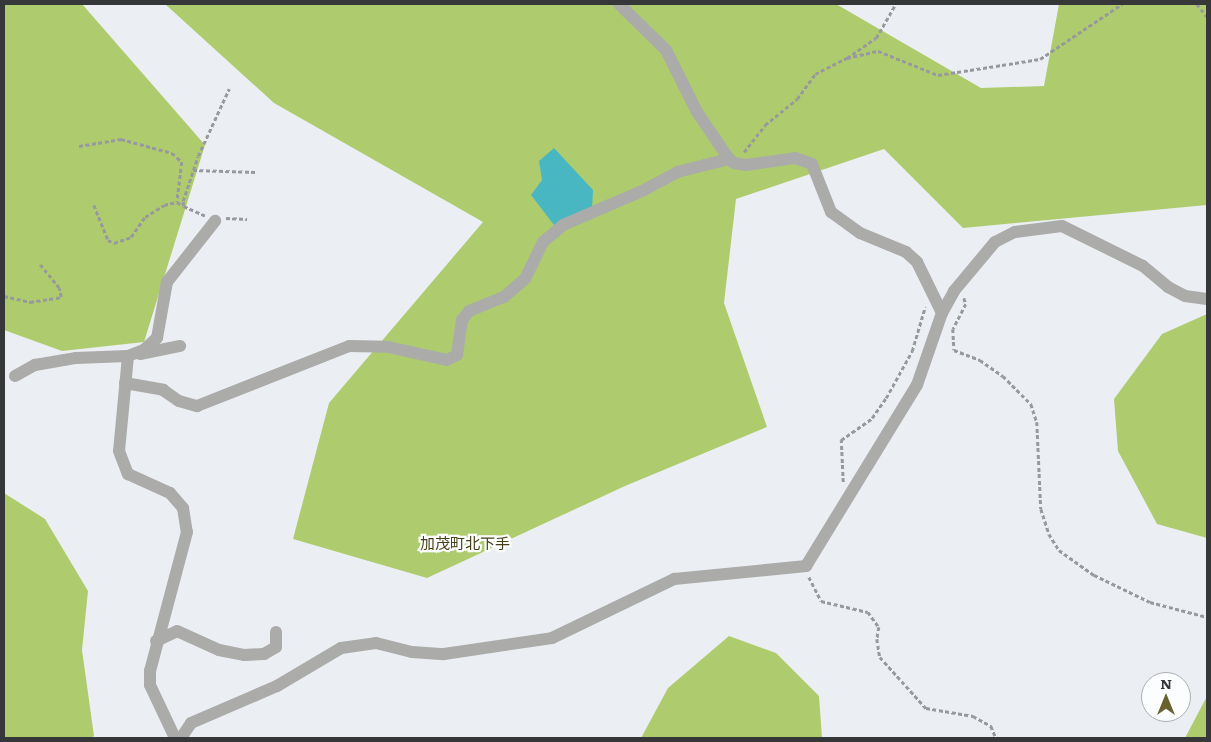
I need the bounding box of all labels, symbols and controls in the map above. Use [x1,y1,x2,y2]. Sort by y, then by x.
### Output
district label: 加茂町北下手 [420,534,510,552]
north arrow [1141,672,1191,722]
text: N [1160,673,1172,693]

